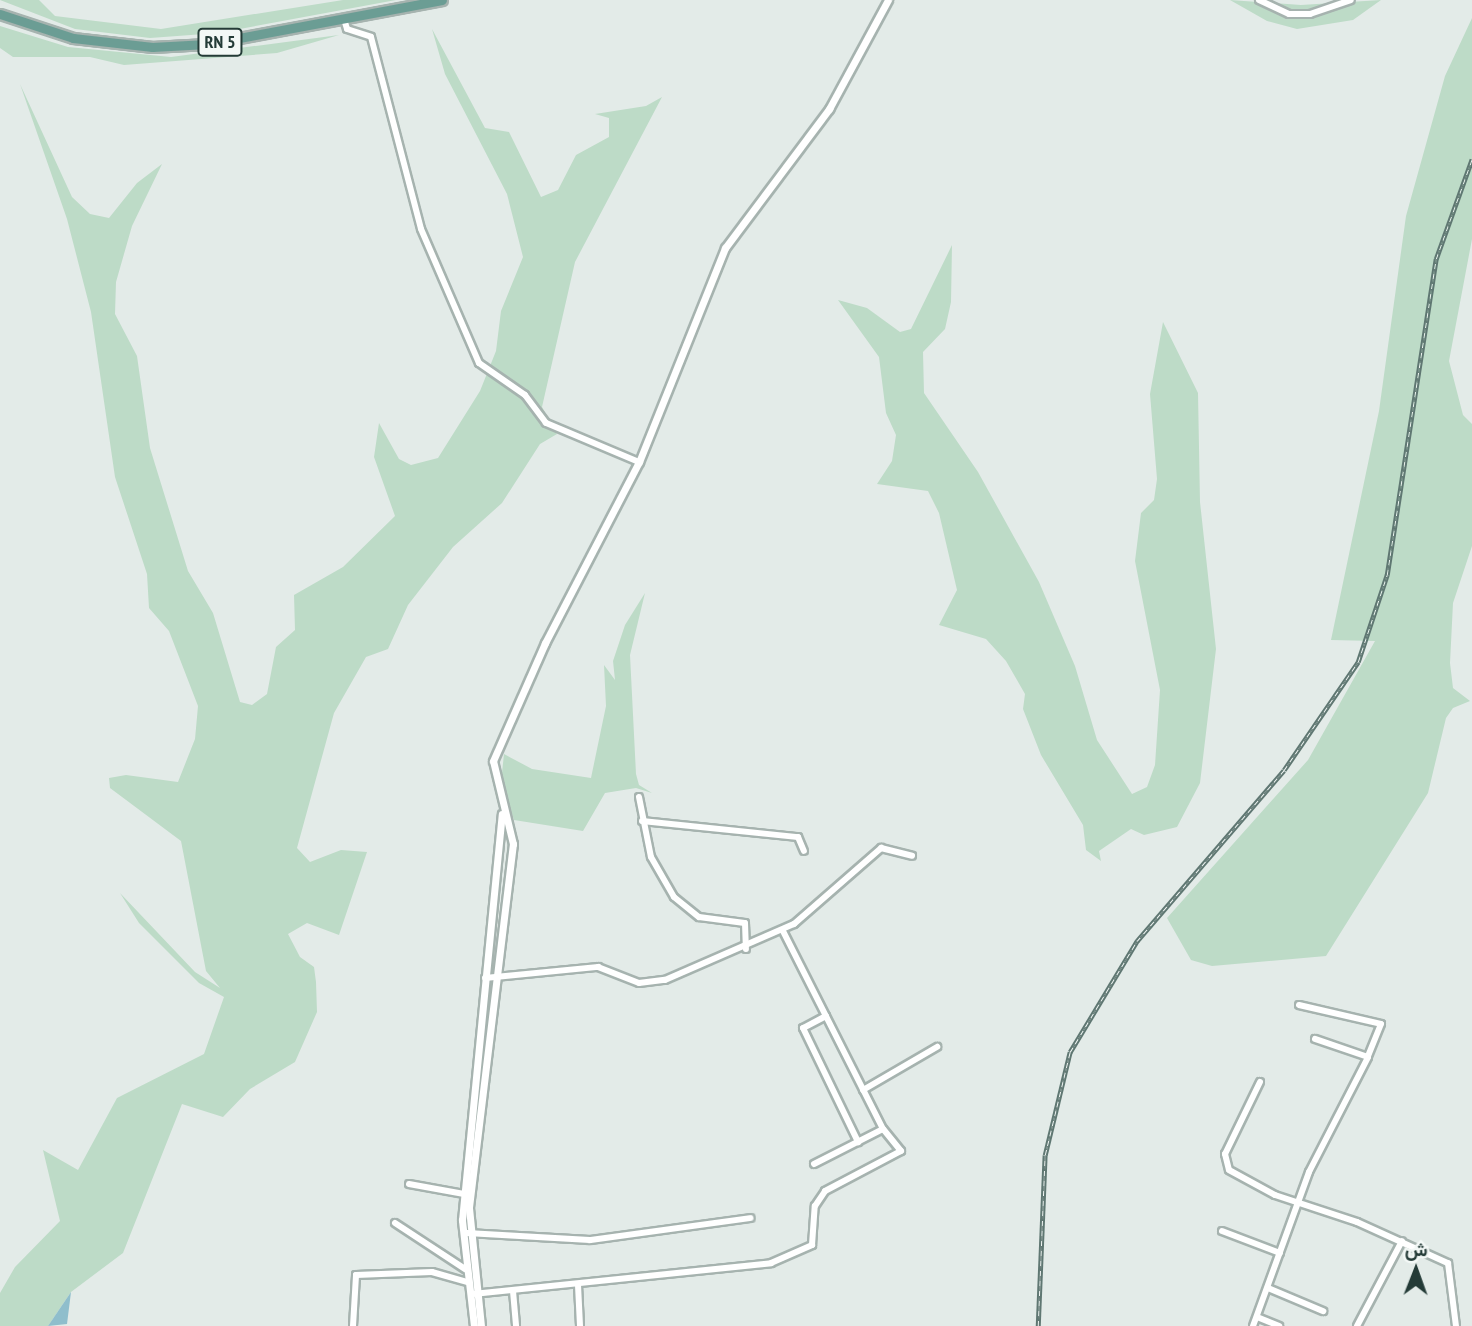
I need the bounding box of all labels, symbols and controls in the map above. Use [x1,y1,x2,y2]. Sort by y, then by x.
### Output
road number: RN 5 [197,28,243,56]
north arrow [1381,1235,1451,1305]
text: ش [1405,1237,1428,1261]

